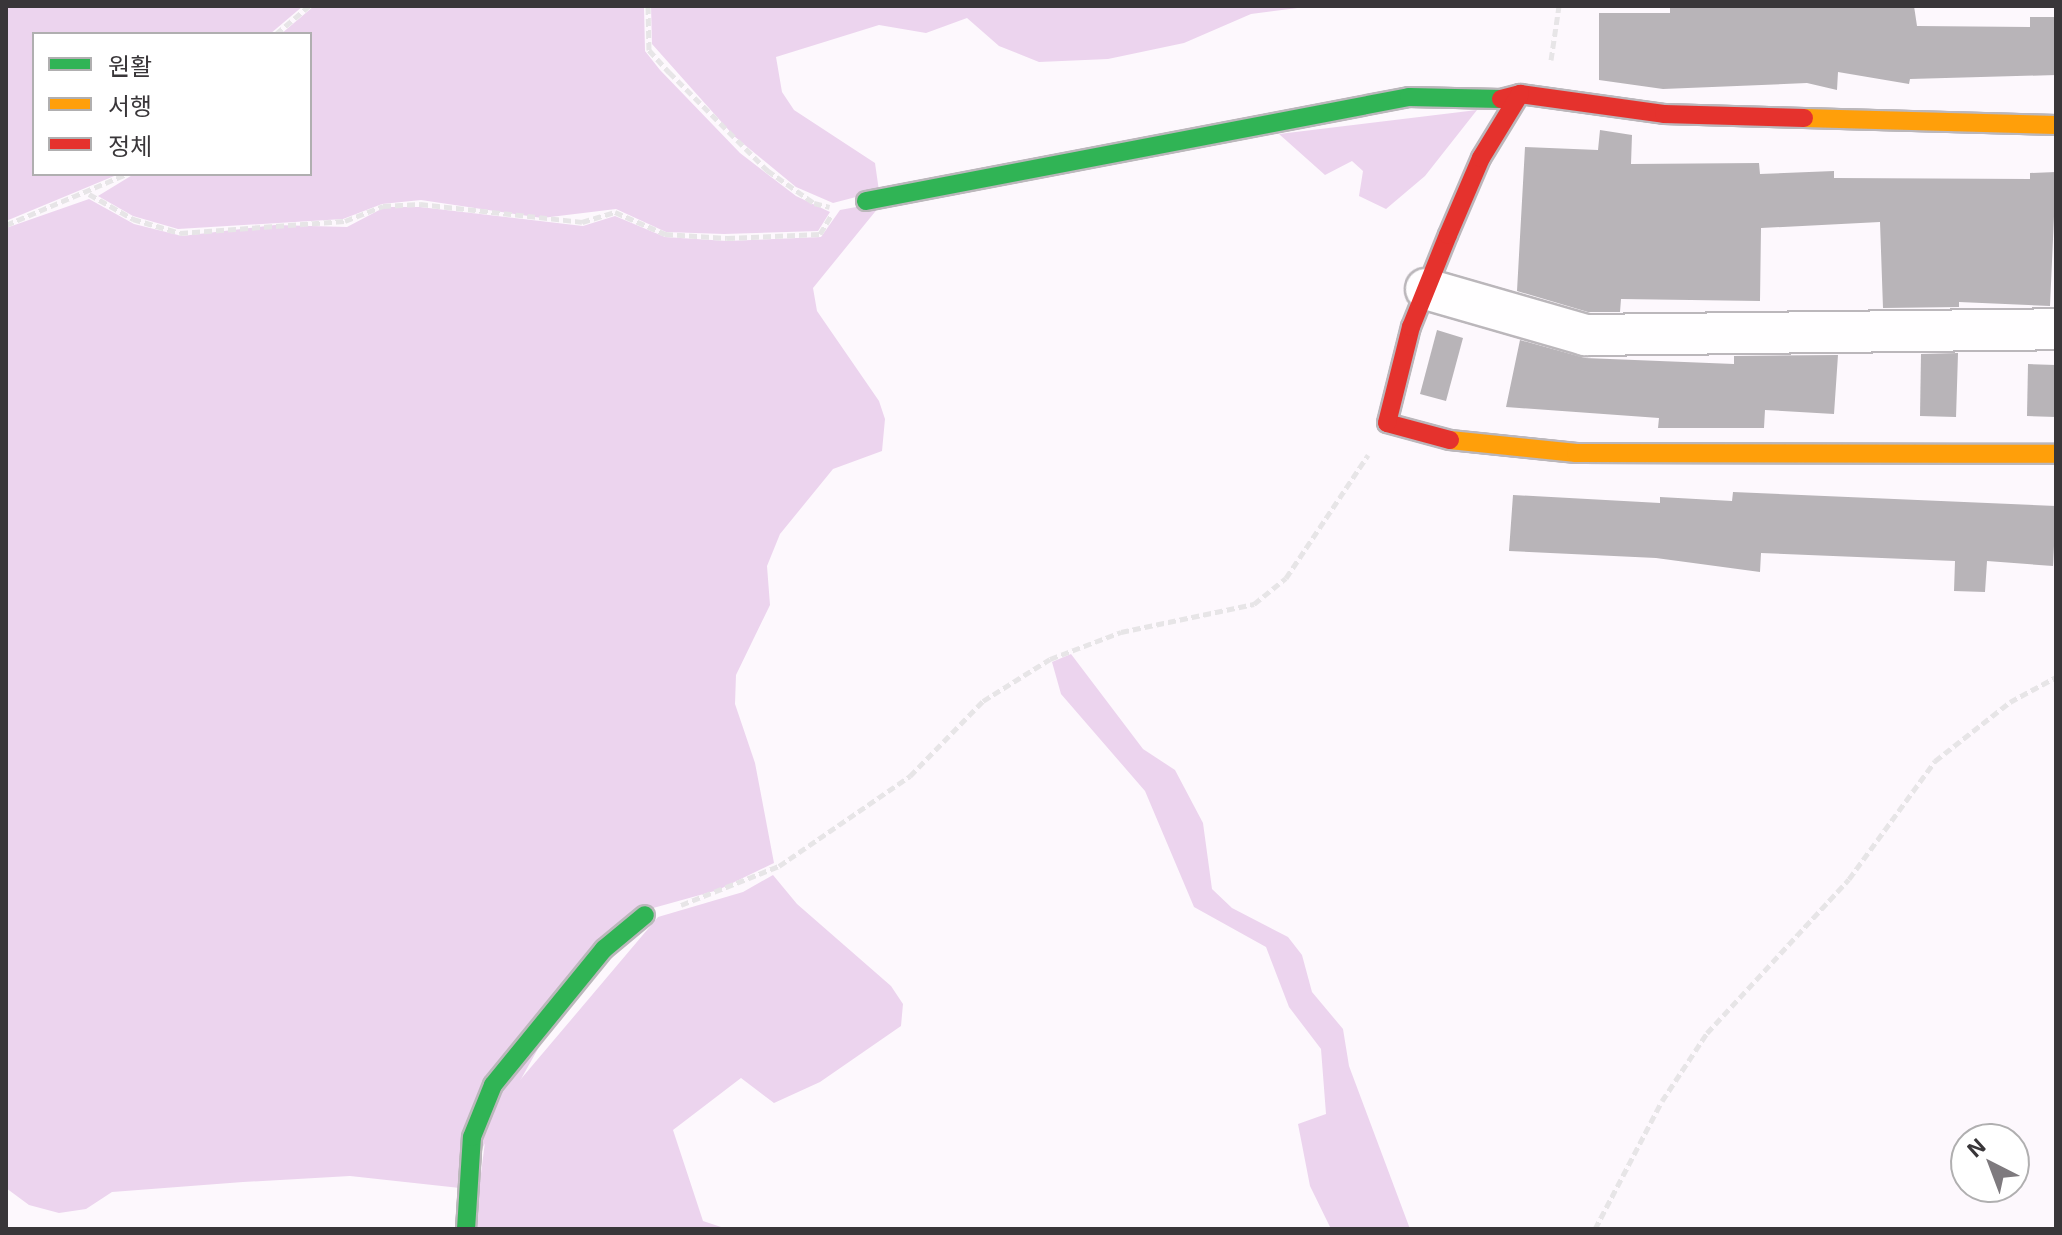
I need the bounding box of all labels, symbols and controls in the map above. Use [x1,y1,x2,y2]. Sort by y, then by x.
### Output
legend [32,32,312,176]
text: 원활 [108,51,152,80]
text: 서행 [108,91,152,120]
text: 정체 [108,131,152,160]
north arrow [1950,1123,2030,1203]
text: N [1961,1132,1990,1162]

